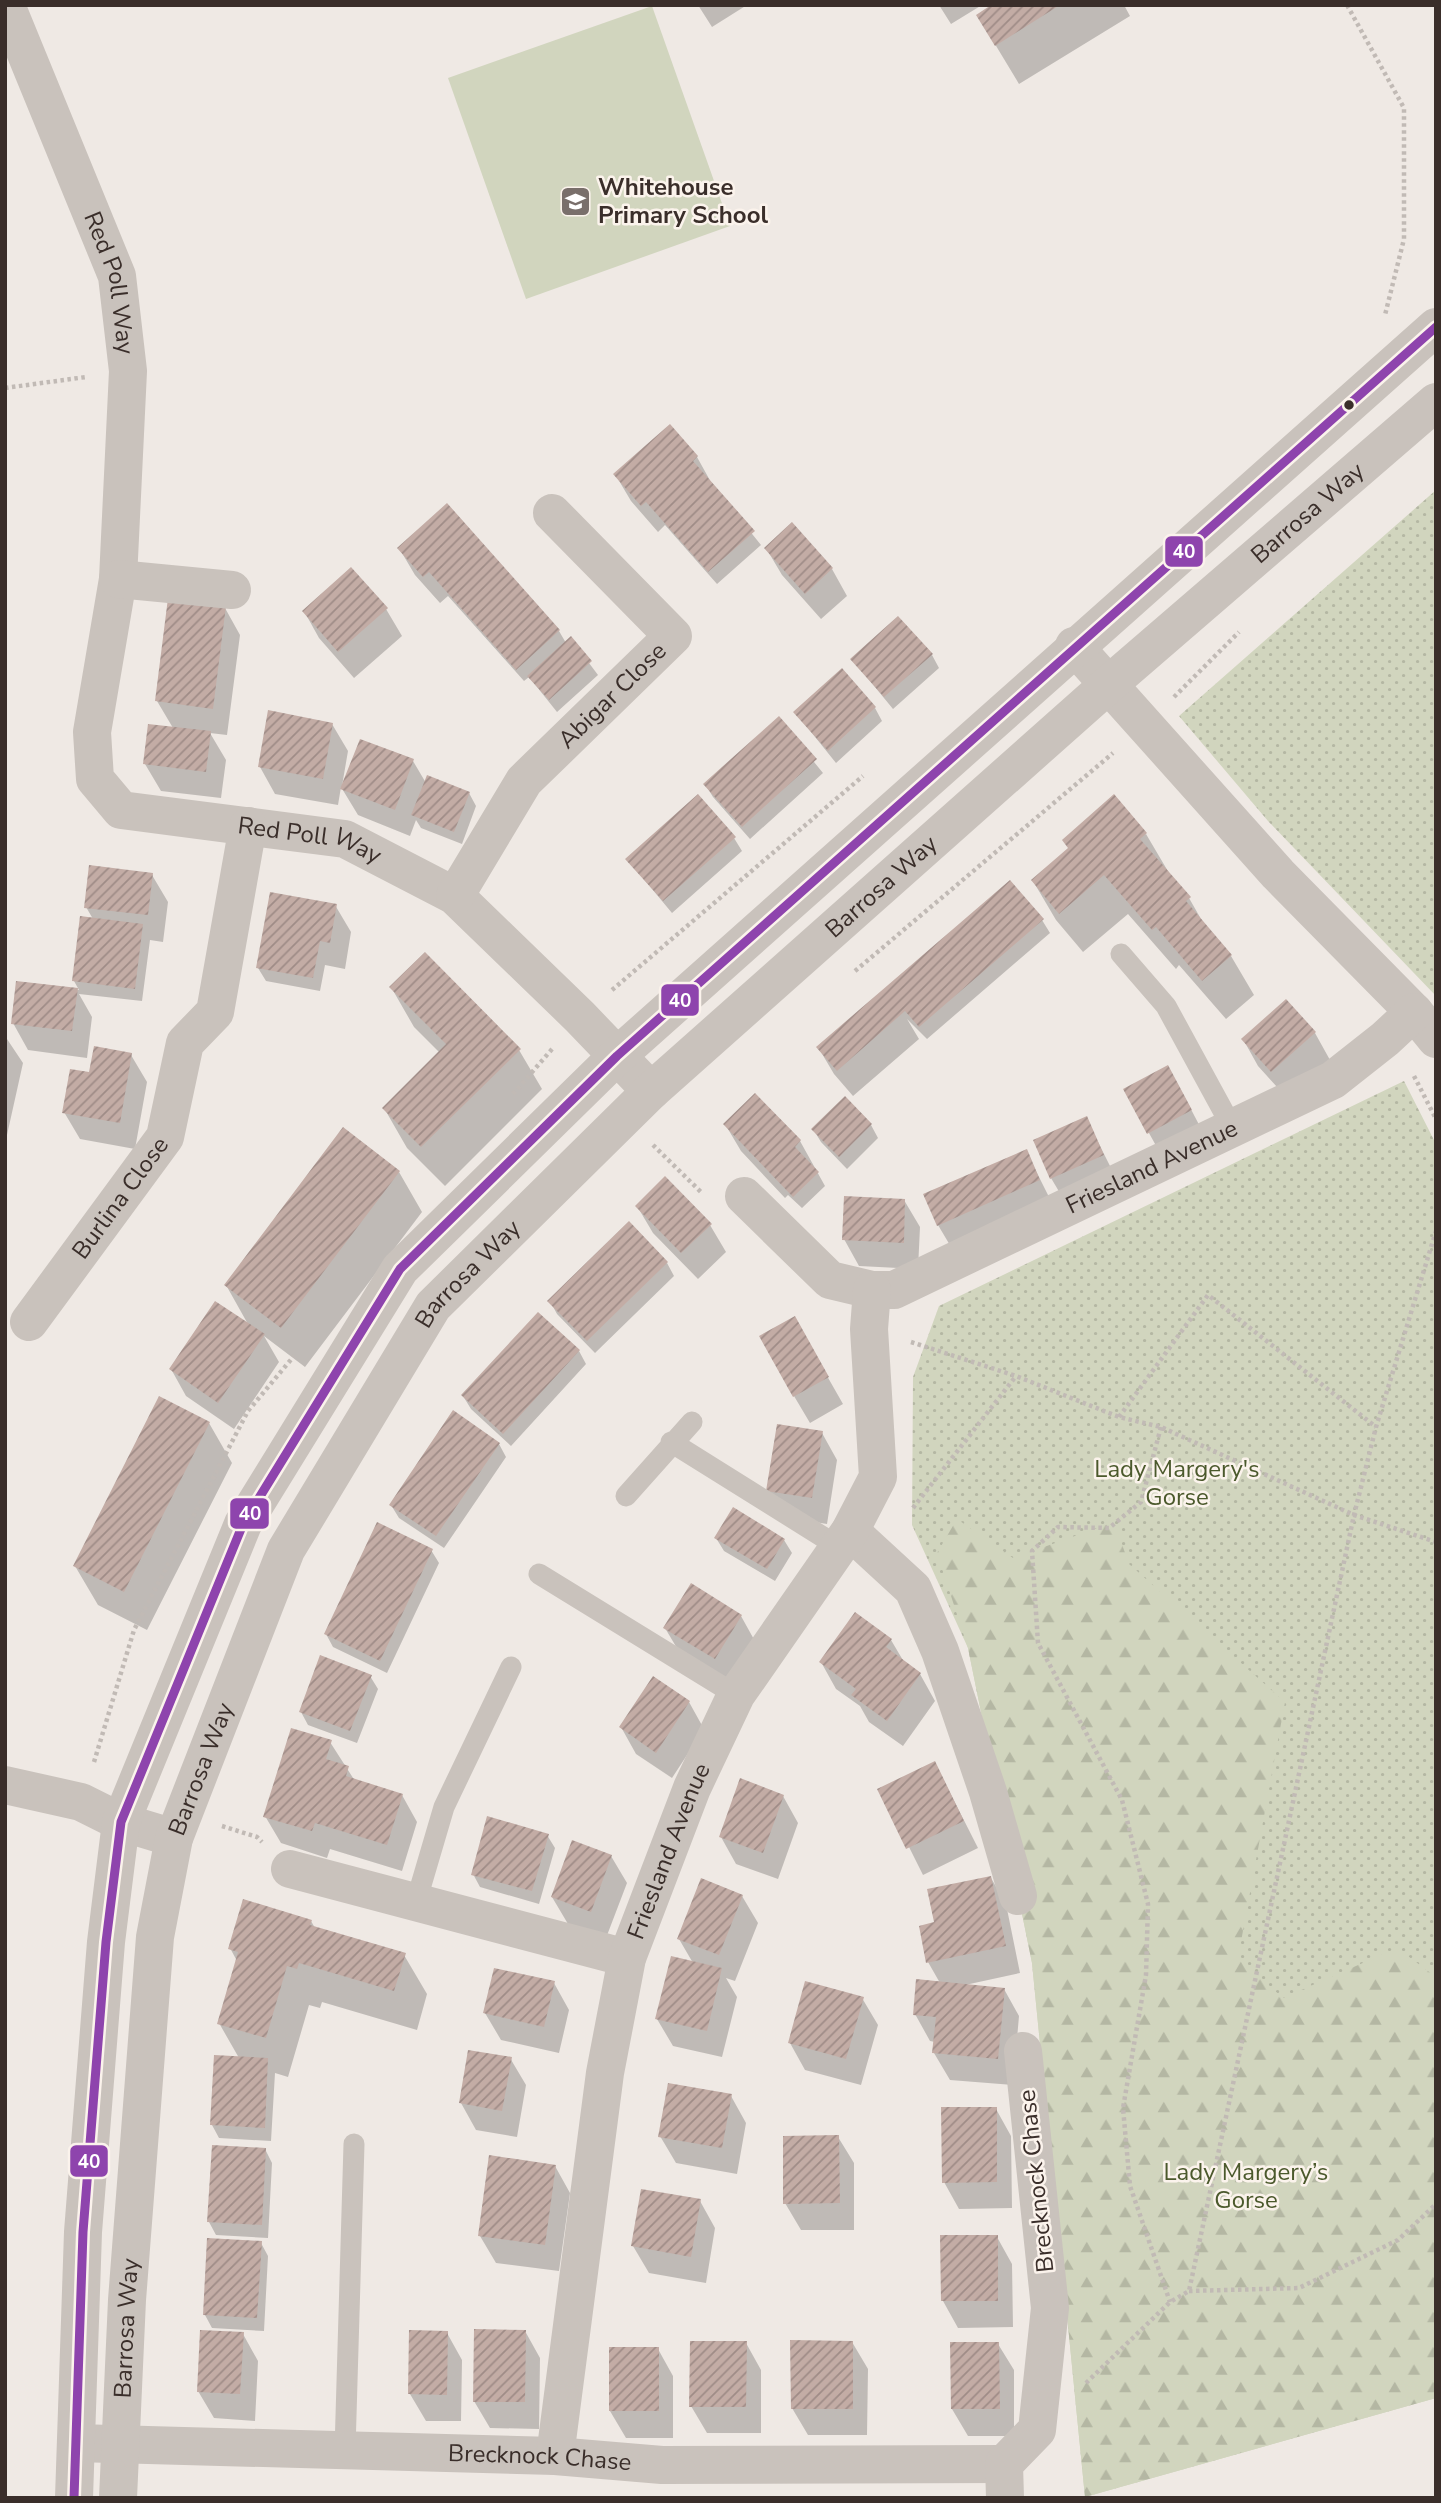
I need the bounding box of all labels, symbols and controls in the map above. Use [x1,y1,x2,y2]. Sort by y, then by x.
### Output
place label: Whitehouse Primary School [598,171,769,231]
school or university icon: Whitehouse Primary School [558,184,592,218]
street label: Red Poll Way [76,207,142,357]
unlabelled marker [1342,398,1356,412]
street label: Barrosa Way [1244,455,1371,571]
line badge: 40 [1164,535,1204,568]
text: 40 [1173,539,1195,565]
street label: Abigar Close [551,635,673,755]
street label: Red Poll Way [236,809,388,872]
street label: Barrosa Way [818,828,945,945]
line badge: 40 [660,983,700,1017]
text: 40 [669,988,691,1014]
street label: Friesland Avenue [1060,1112,1243,1221]
street label: Burlina Close [65,1130,176,1266]
street label: Barrosa Way [407,1212,528,1334]
park label: Lady Margery's Gorse [1094,1453,1260,1513]
line badge: 40 [229,1497,270,1530]
text: 40 [239,1501,261,1527]
street label: Barrosa Way [161,1698,241,1840]
street label: Friesland Avenue [620,1758,718,1944]
street label: Brecknock Chase [1010,2088,1062,2274]
line badge: 40 [69,2144,109,2178]
text: 40 [78,2149,100,2175]
park label: Lady Margery’s Gorse [1164,2156,1328,2216]
street label: Barrosa Way [107,2257,146,2399]
street label: Brecknock Chase [448,2437,633,2478]

